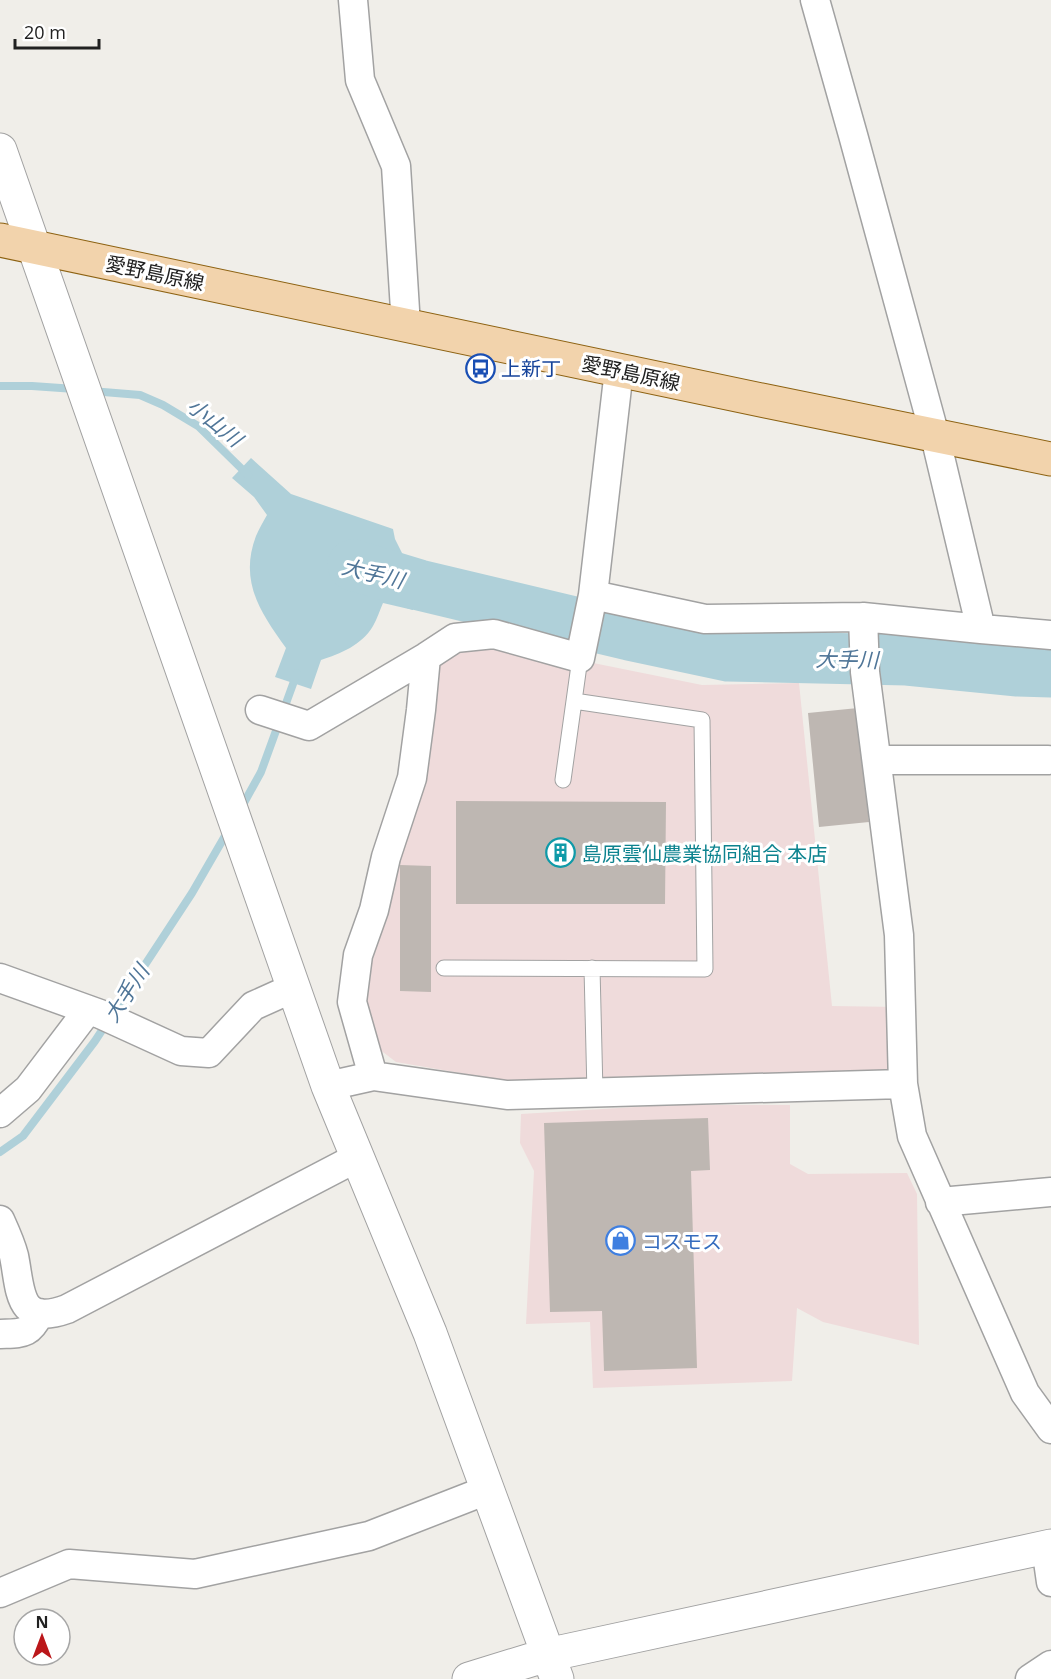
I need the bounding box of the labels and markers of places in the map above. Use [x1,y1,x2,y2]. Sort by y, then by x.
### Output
bus stop icon: 上新丁 [464,352,496,384]
place label: 上新丁 [501,355,561,382]
building icon: 島原雲仙農業協同組合 本店 [545,837,577,869]
place label: 島原雲仙農業協同組合 本店 [582,840,827,867]
shop icon: コスモス [605,1225,637,1257]
place label: コスモス [642,1228,722,1255]

